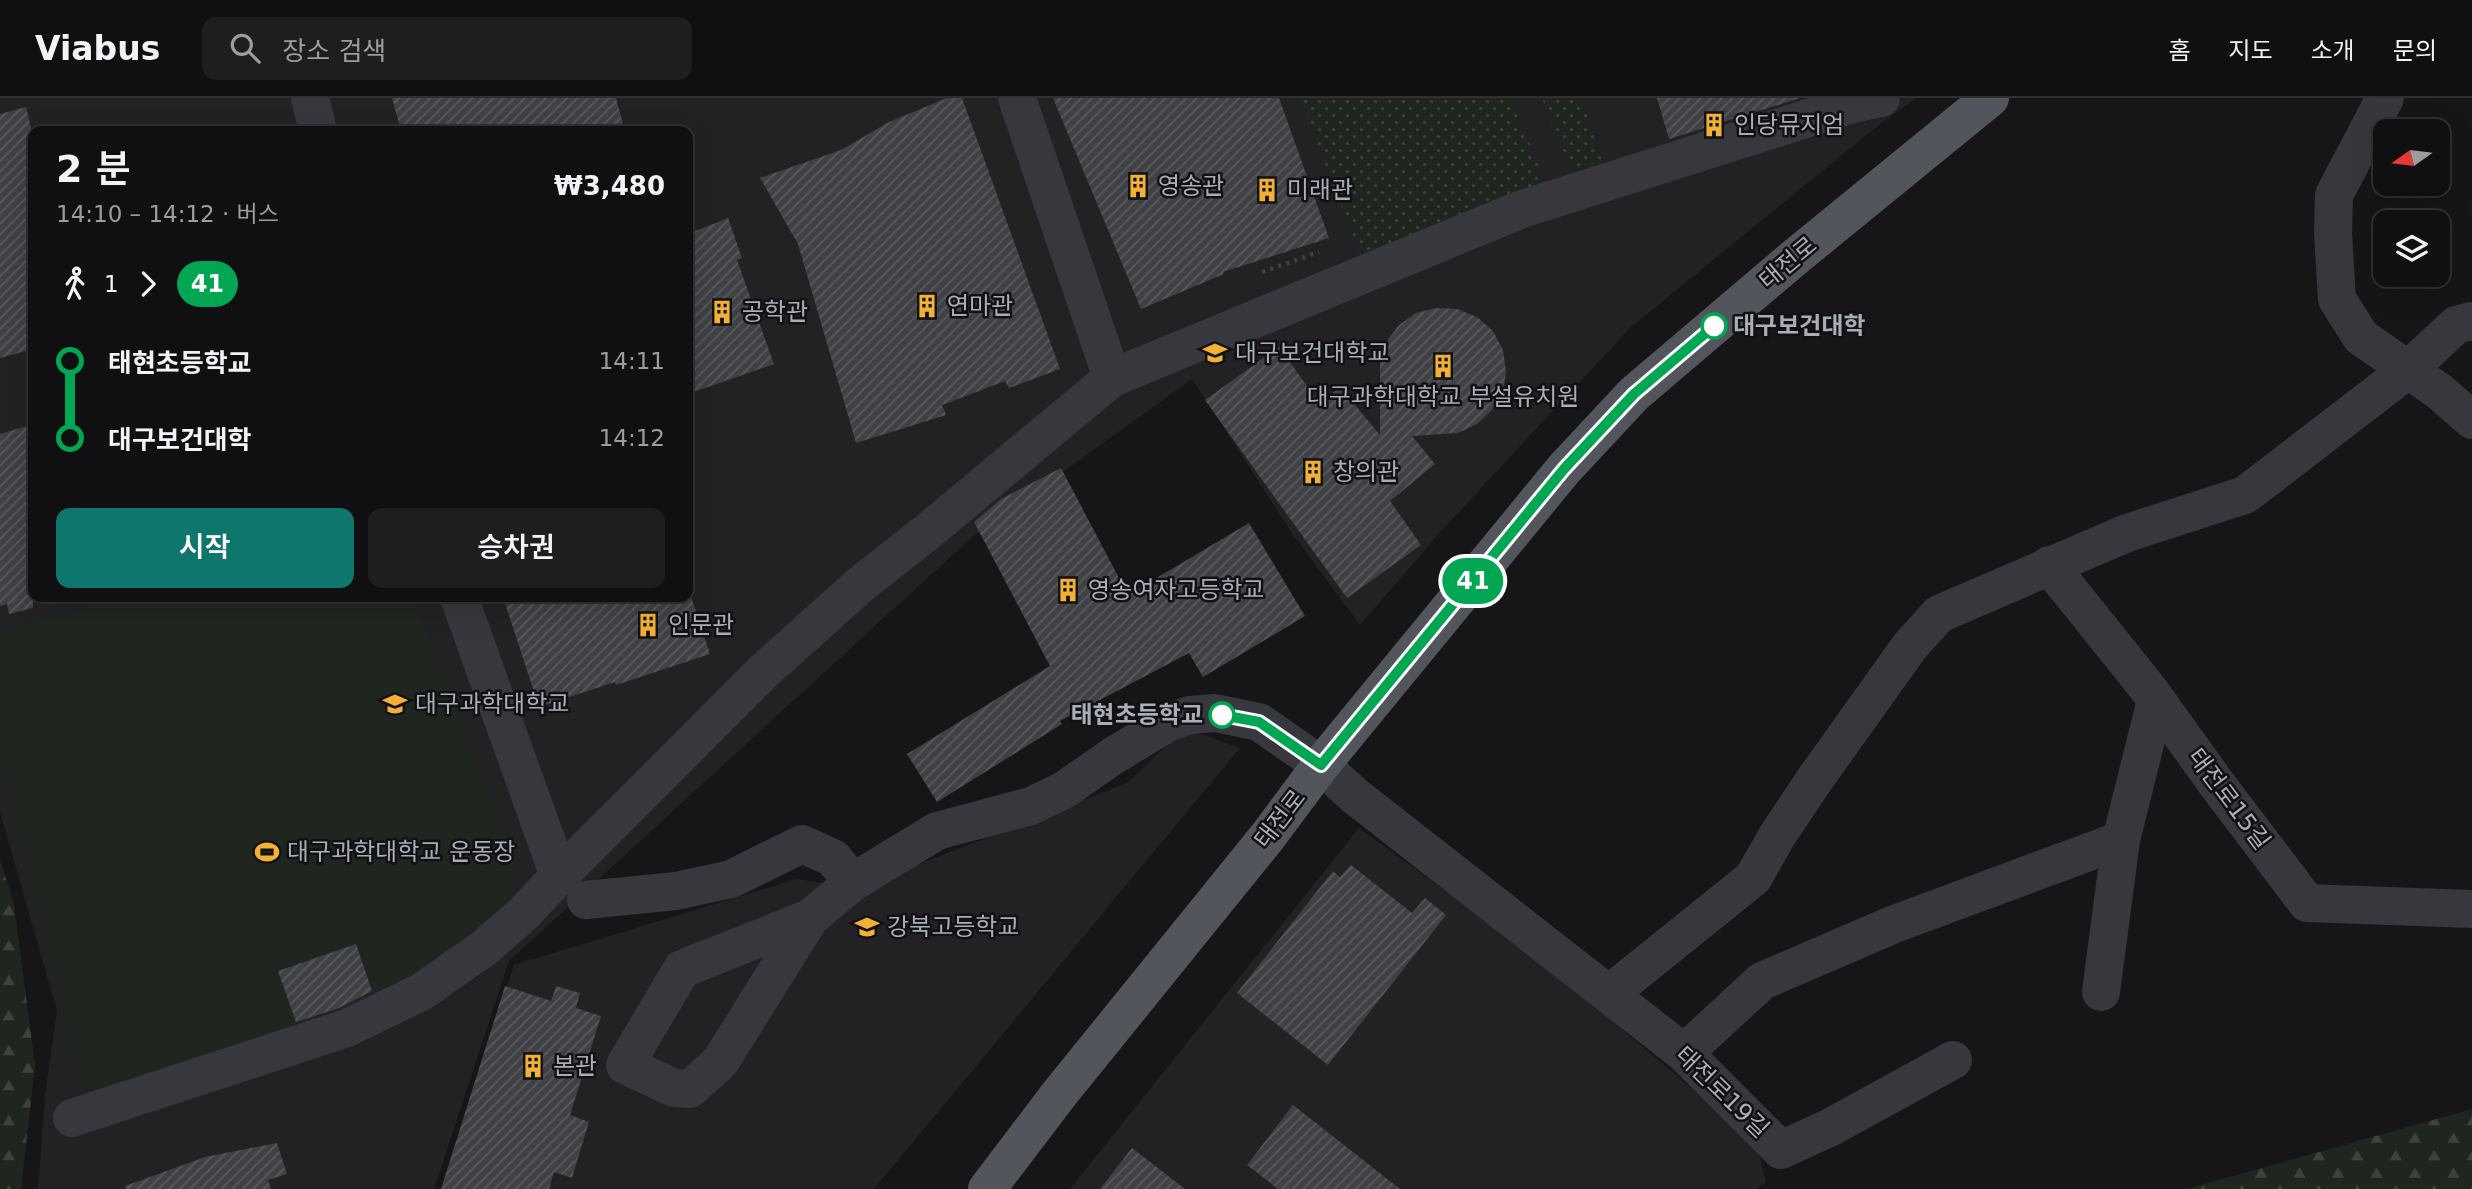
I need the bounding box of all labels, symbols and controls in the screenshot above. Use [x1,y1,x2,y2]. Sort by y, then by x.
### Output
search box [202,17,692,80]
text: Viabus [35,29,160,68]
icon: search [226,29,264,67]
text: 장소 검색 [282,36,386,66]
text: 홈 [2168,37,2190,65]
text: 지도 [2228,37,2273,65]
text: 소개 [2311,37,2355,65]
text: 문의 [2393,37,2437,65]
building icon: 인당뮤지엄 [1700,111,1728,139]
place label: 인당뮤지엄 [1734,111,1844,139]
north arrow [2373,119,2450,196]
map controls [2373,119,2450,287]
text: 2 분 [56,147,131,191]
text: ₩3,480 [554,171,665,201]
building icon: 영송관 [1124,172,1152,200]
place label: 영송관 [1158,172,1224,200]
building icon: 미래관 [1253,176,1281,204]
place label: 미래관 [1287,176,1353,204]
text: 14:10 – 14:12 · 버스 [56,201,279,227]
button: layers [2373,210,2450,287]
street label: 태전로 [1754,231,1822,295]
icon: walk [56,265,94,303]
icon: forward [129,265,167,303]
text: 41 [191,270,224,298]
text: 1 [104,271,119,297]
building icon: 연마관 [913,292,941,320]
place label: 연마관 [947,292,1013,320]
building icon: 공학관 [708,298,736,326]
place label: 공학관 [742,298,808,326]
place label: 대구보건대학 [1733,312,1865,340]
marker: 대구보건대학 [1701,313,1727,339]
school or university icon: 대구보건대학교 [1201,339,1229,367]
place label: 대구보건대학교 [1235,339,1390,367]
text: 태현초등학교 [108,348,252,378]
text: 14:11 [599,348,665,374]
building icon: 대구과학대학교 부설유치원 [1429,352,1457,380]
place label: 대구과학대학교 부설유치원 [1307,383,1579,411]
text: 대구보건대학 [108,425,252,455]
text: 14:12 [599,425,665,451]
building icon: 창의관 [1299,458,1327,486]
place label: 창의관 [1333,458,1399,486]
button: 시작 [56,508,354,588]
button: 승차권 [368,508,665,588]
line badge: 41 [1442,558,1504,604]
text: 41 [1456,567,1490,595]
building icon: 영송여자고등학교 [1054,576,1082,604]
place label: 영송여자고등학교 [1088,576,1265,604]
building icon: 인문관 [634,611,662,639]
place label: 인문관 [668,611,734,639]
school or university icon: 대구과학대학교 [381,690,409,718]
place label: 대구과학대학교 [415,690,570,718]
place label: 태현초등학교 [1071,701,1203,729]
marker: 태현초등학교 [1209,702,1235,728]
street label: 태전로15길 [2182,743,2276,855]
street label: 태전로 [1249,784,1311,854]
sports icon: 대구과학대학교 운동장 [253,838,281,866]
place label: 대구과학대학교 운동장 [287,838,515,866]
school or university icon: 강북고등학교 [853,913,881,941]
place label: 강북고등학교 [887,913,1019,941]
street label: 태전로19길 [1670,1041,1774,1143]
building icon: 본관 [519,1052,547,1080]
place label: 본관 [553,1052,597,1080]

